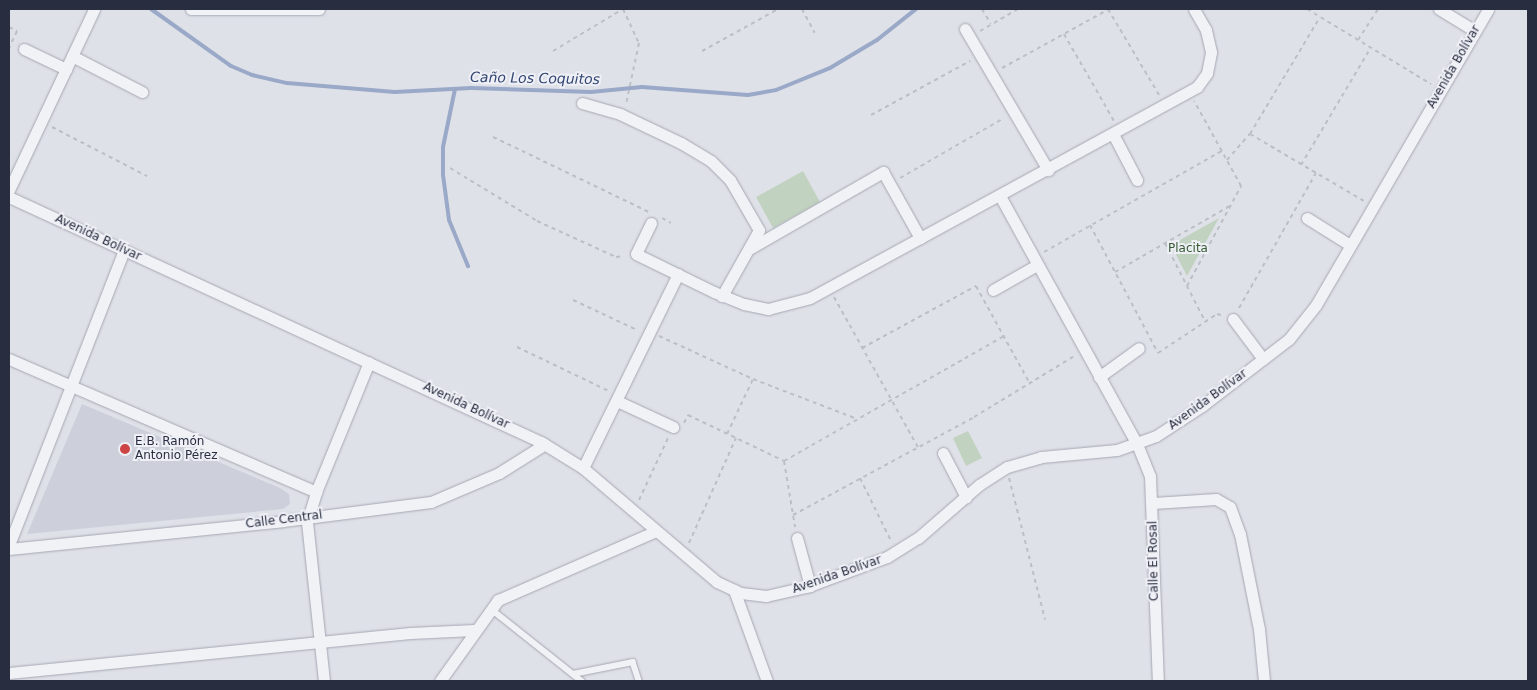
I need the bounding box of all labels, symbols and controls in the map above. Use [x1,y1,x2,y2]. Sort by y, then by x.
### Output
street label: Avenida Bolívar [1424,23,1484,111]
water label: Caño Los Coquitos [470,68,600,88]
street label: Avenida Bolívar [53,212,143,264]
park label: Placita [1168,242,1208,256]
street label: Avenida Bolívar [1166,367,1250,433]
street label: Avenida Bolívar [421,380,511,432]
place label: E.B. Ramón Antonio Pérez [135,435,218,463]
marker: E.B. Ramón Antonio Pérez [119,443,131,455]
street label: Calle Central [245,508,323,532]
street label: Calle El Rosal [1146,521,1162,601]
street label: Avenida Bolívar [791,553,883,597]

